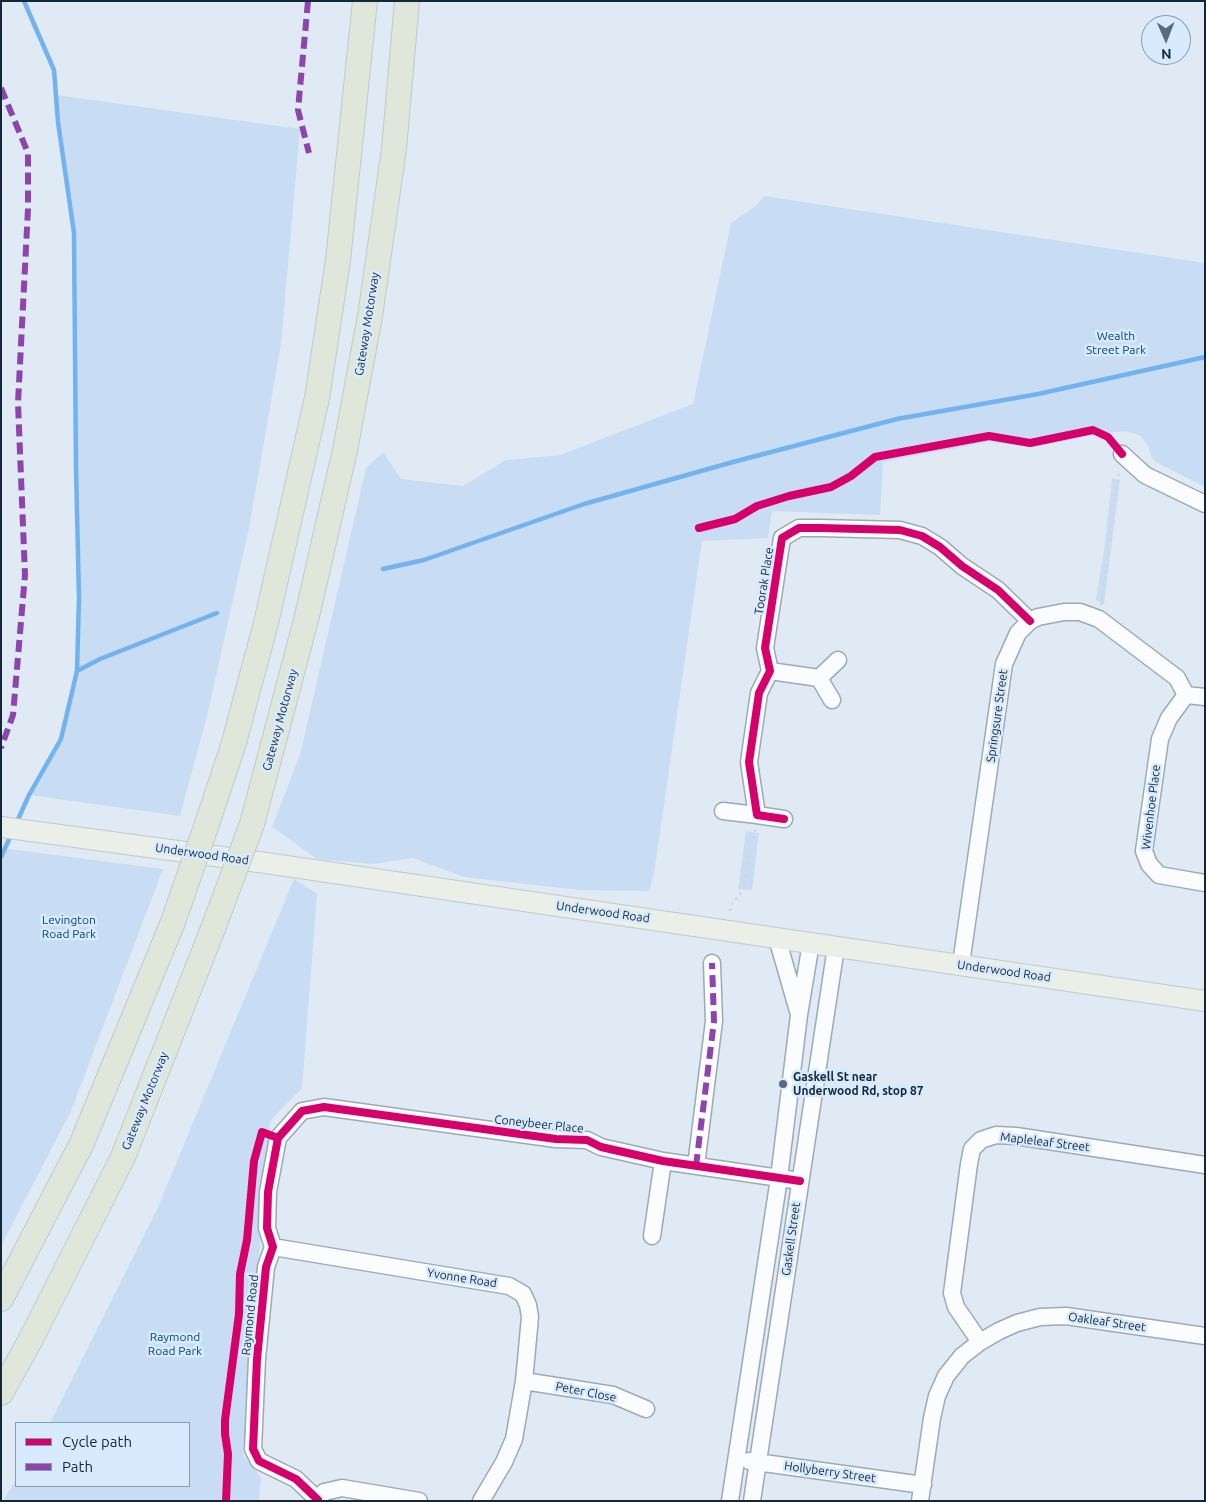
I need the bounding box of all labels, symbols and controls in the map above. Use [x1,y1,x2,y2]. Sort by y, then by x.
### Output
north arrow [1141,15,1191,65]
text: N [1161,46,1172,62]
street label: Gateway Motorway [352,271,382,377]
park label: Wealth Street Park [1086,329,1146,357]
street label: Toorak Place [752,546,776,616]
street label: Gateway Motorway [260,668,300,772]
street label: Springsure Street [983,668,1011,764]
street label: Wivenhoe Place [1139,764,1163,850]
street label: Underwood Road [154,840,250,868]
street label: Underwood Road [555,898,651,926]
park label: Levington Road Park [42,913,96,941]
street label: Underwood Road [956,957,1052,985]
street label: Gateway Motorway [119,1050,171,1152]
place label: Gaskell St near Underwood Rd, stop 87 [793,1070,924,1098]
marker: Gaskell St near Underwood Rd, stop 87 [777,1078,789,1090]
street label: Coneybeer Place [494,1112,584,1136]
street label: Mapleleaf Street [999,1129,1091,1155]
street label: Gaskell Street [779,1201,803,1277]
street label: Yvonne Road [426,1265,498,1291]
street label: Raymond Road [239,1274,261,1356]
street label: Oakleaf Street [1067,1309,1147,1335]
park label: Raymond Road Park [148,1330,202,1358]
street label: Peter Close [554,1379,618,1405]
legend [15,1422,190,1487]
text: Cycle path [62,1433,132,1450]
text: Path [62,1458,93,1475]
street label: Hollyberry Street [783,1458,877,1486]

